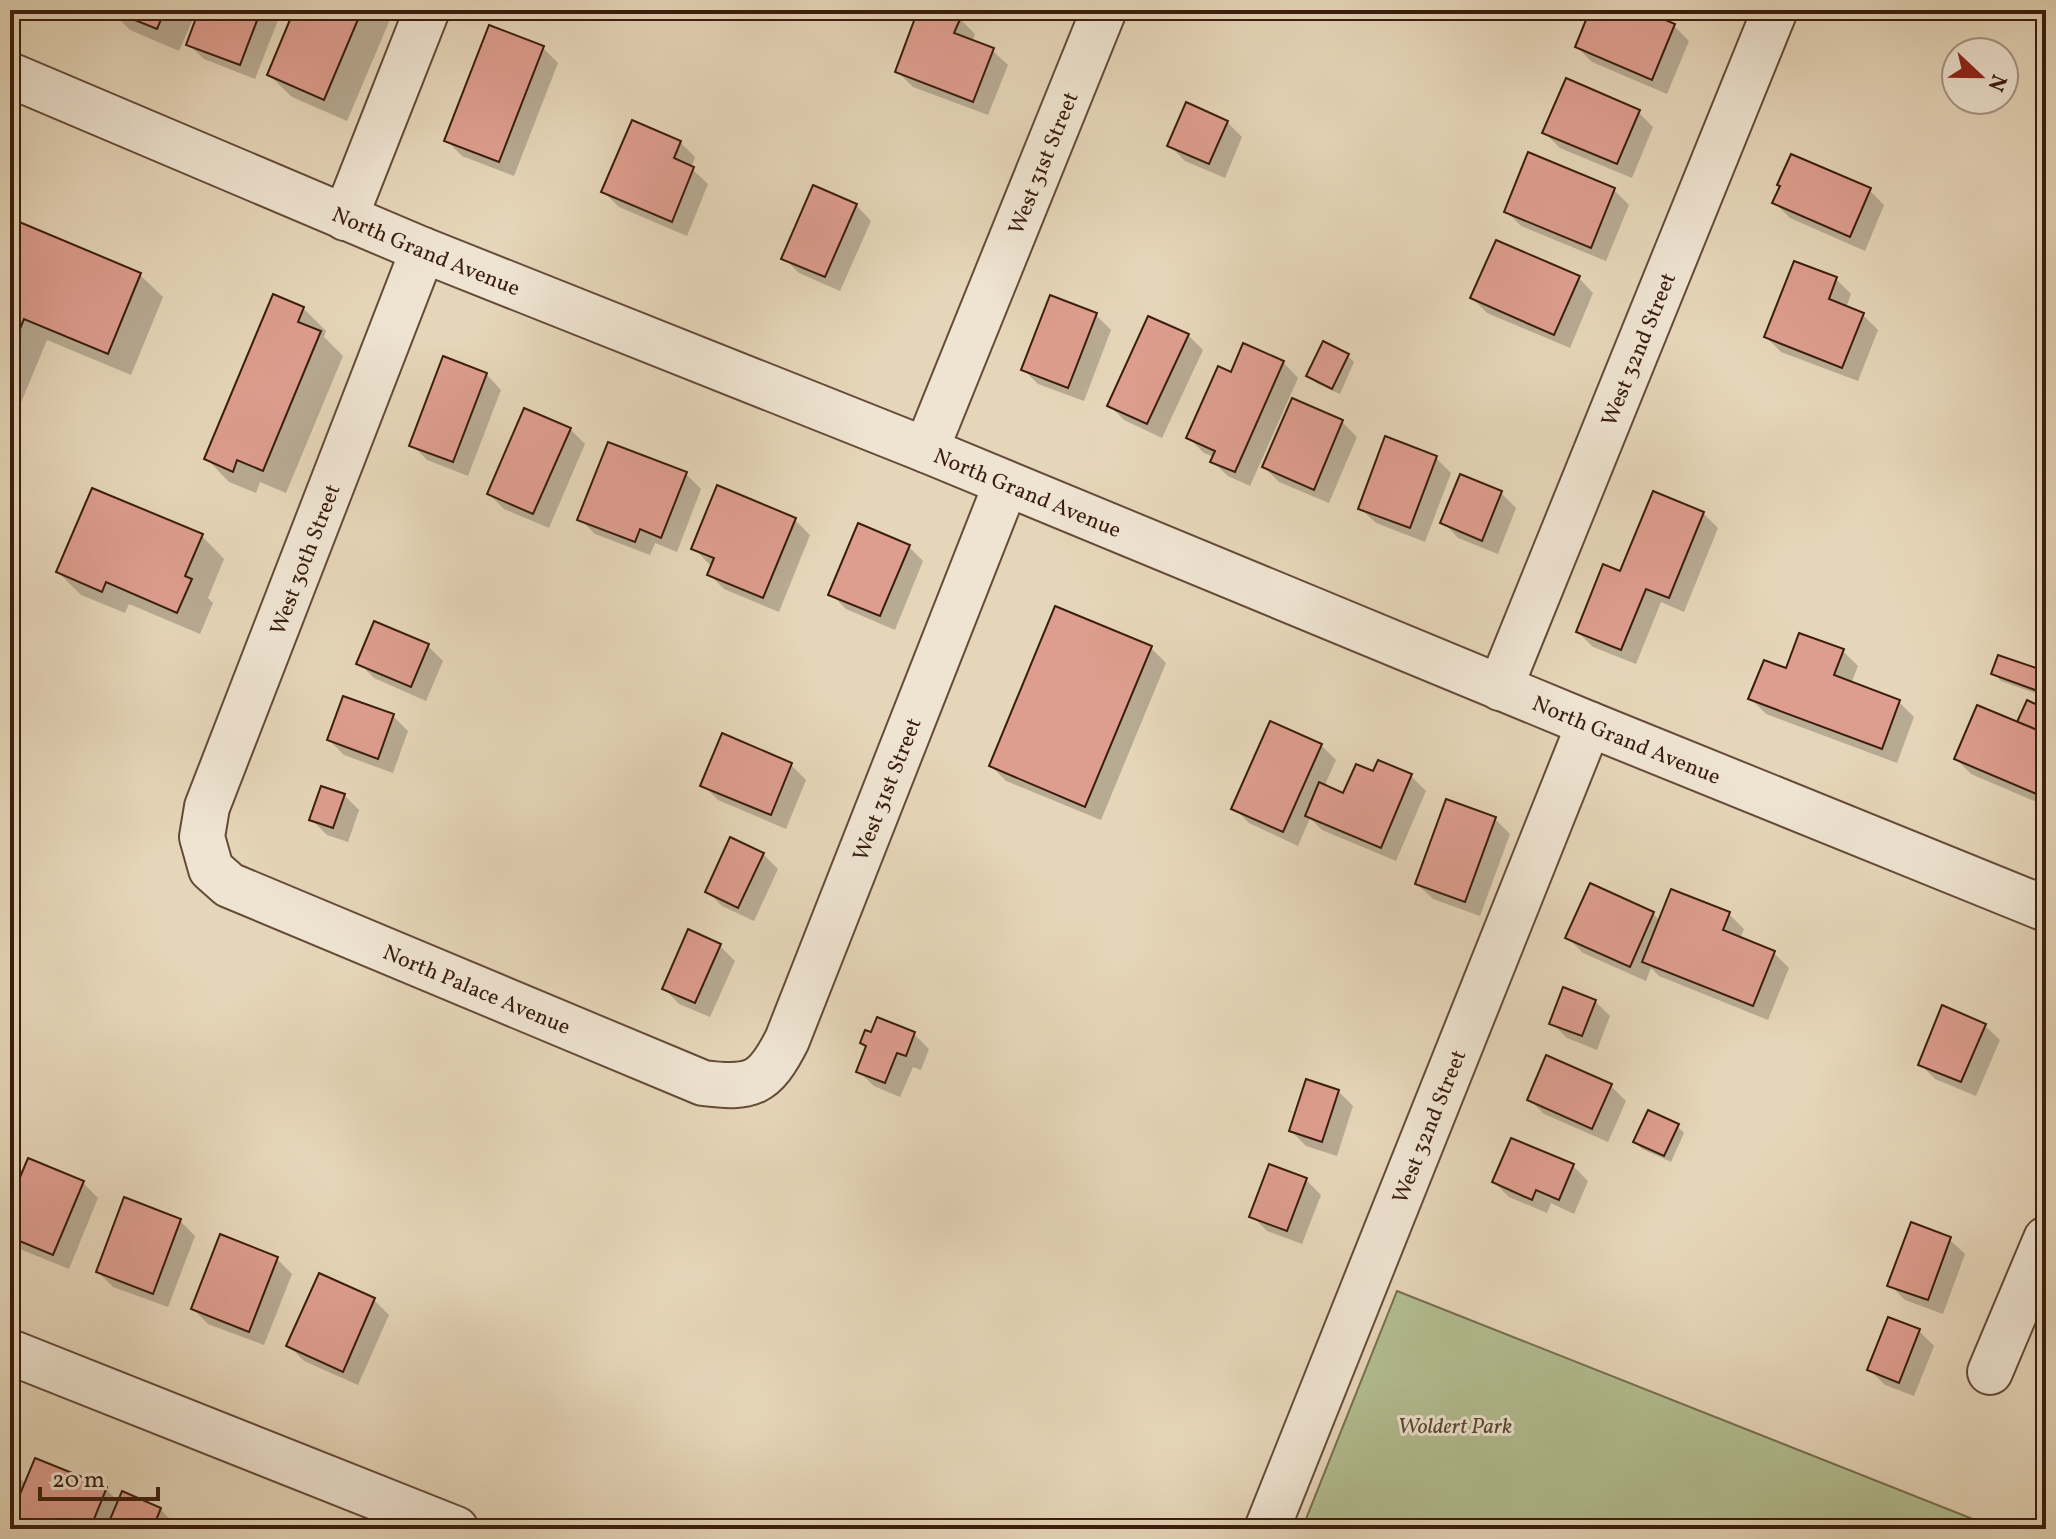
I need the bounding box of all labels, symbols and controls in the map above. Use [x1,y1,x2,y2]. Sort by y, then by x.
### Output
north arrow [1940,36,2020,116]
text: N [1979,69,2014,96]
street label: West 31st Street [1002,87,1087,240]
street label: North Grand Avenue [327,200,524,305]
street label: West 32nd Street [1595,268,1685,431]
street label: North Grand Avenue [928,442,1126,547]
street label: West 30th Street [263,480,349,640]
street label: North Grand Avenue [1527,689,1725,794]
street label: West 31st Street [846,713,931,866]
street label: North Palace Avenue [378,938,575,1044]
street label: West 32nd Street [1386,1045,1475,1208]
park label: Woldert Park [1398,1412,1512,1443]
scale bar [40,1451,158,1501]
text: 20 m [52,1464,105,1498]

